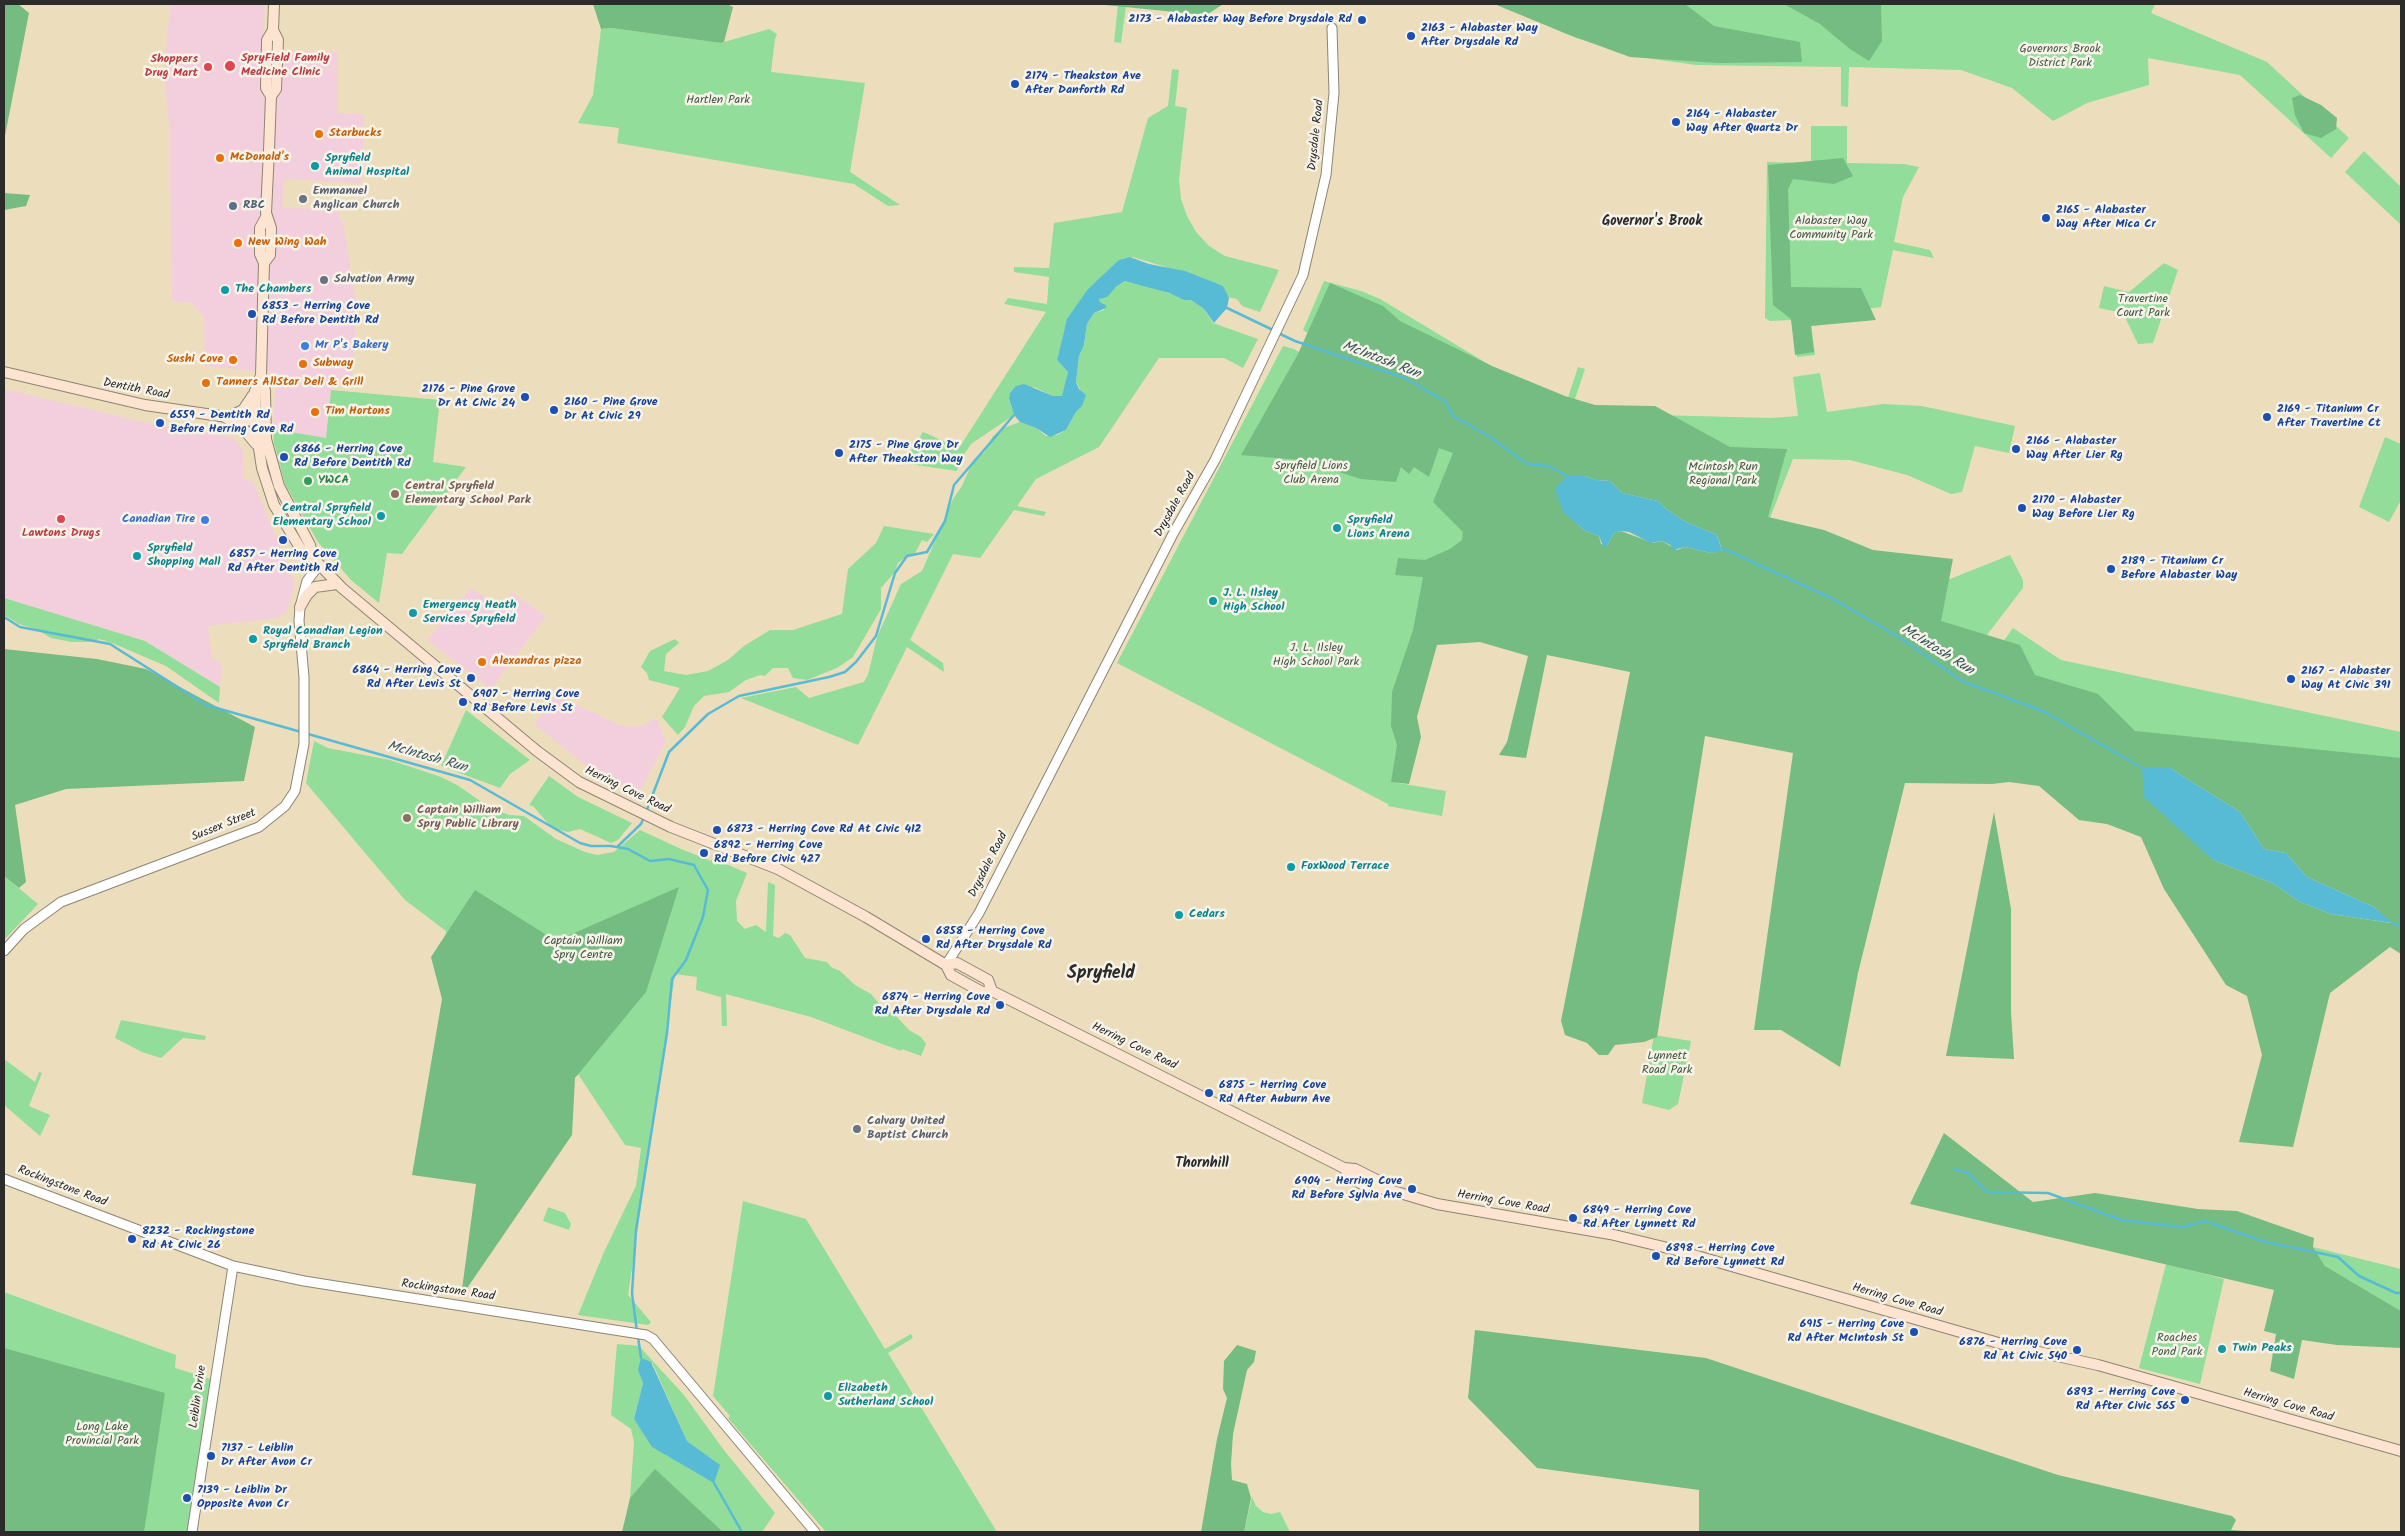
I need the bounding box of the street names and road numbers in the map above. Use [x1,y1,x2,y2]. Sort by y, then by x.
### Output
street label: Drysdale Road [1306,99,1328,171]
street label: Dentith Road [102,377,170,403]
street label: Drysdale Road [1152,470,1200,540]
street label: Herring Cove Road [582,764,672,818]
street label: Sussex Street [190,807,258,845]
street label: Drysdale Road [966,830,1012,900]
street label: Herring Cove Road [1089,1020,1179,1074]
street label: Rockingstone Road [15,1163,109,1211]
street label: Herring Cove Road [1456,1188,1550,1218]
street label: Rockingstone Road [400,1277,496,1305]
street label: Herring Cove Road [1850,1281,1944,1321]
street label: Leiblin Drive [187,1365,211,1429]
street label: Herring Cove Road [2241,1386,2335,1426]

